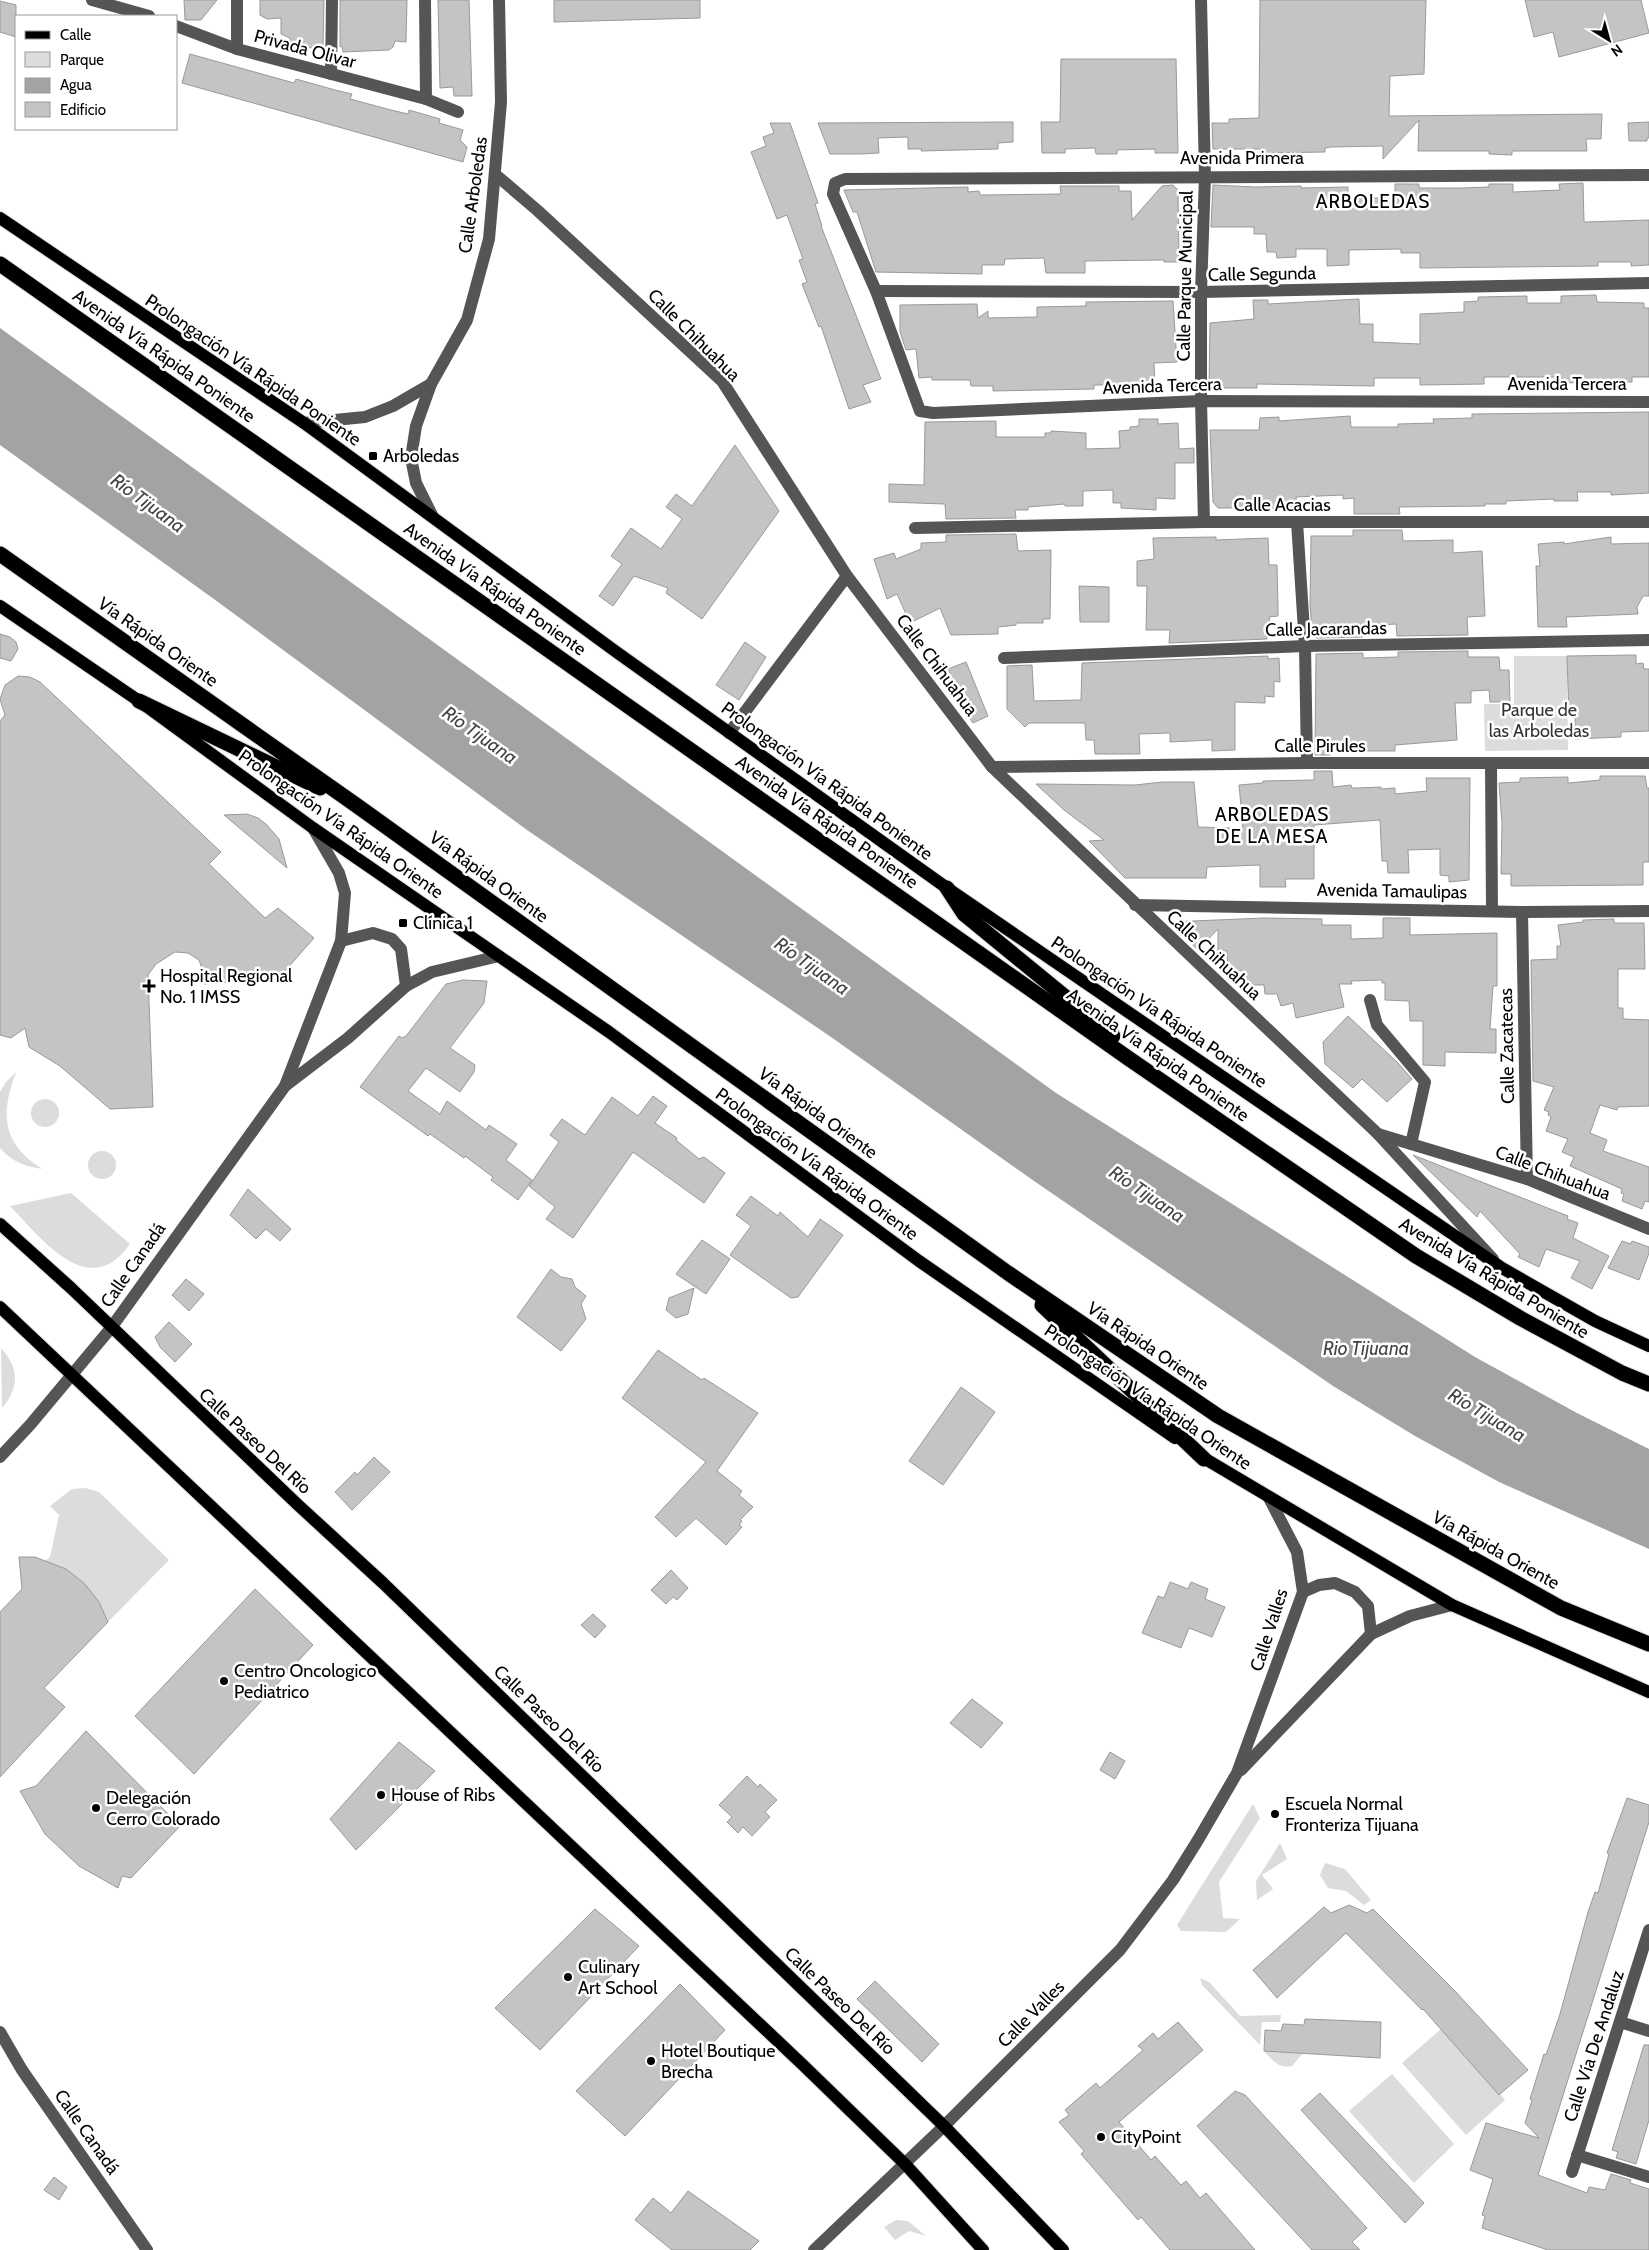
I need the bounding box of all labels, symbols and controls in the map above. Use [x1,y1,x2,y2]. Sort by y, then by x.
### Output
legend [15,15,178,130]
north arrow [1584,15,1634,65]
street label: Privada Olivar [252,25,359,73]
text: Calle [60,26,91,44]
text: N [1607,40,1626,61]
text: Parque [60,51,104,69]
text: Agua [60,76,92,94]
text: Edificio [60,101,106,119]
street label: Calle Arboledas [454,135,492,255]
street label: Avenida Primera [1180,147,1304,169]
street label: Calle Parque Municipal [1173,190,1198,362]
district label: ARBOLEDAS [1316,190,1430,213]
street label: Calle Segunda [1208,262,1317,286]
street label: Calle Chihuahua [643,284,745,386]
street label: Avenida Vía Rápida Poniente [69,285,259,427]
street label: Prolongación Vía Rápida Poniente [141,289,365,451]
street label: Avenida Tercera [1102,373,1222,399]
street label: Avenida Tercera [1507,373,1627,395]
place label: Arboledas [383,445,459,467]
marker: Arboledas [367,450,379,462]
water label: Río Tijuana [106,468,190,538]
street label: Calle Acacias [1233,494,1331,516]
street label: Avenida Vía Rápida Poniente [400,518,590,660]
street label: Vía Rápida Oriente [94,592,222,692]
street label: Calle Chihuahua [892,610,983,721]
street label: Calle Jacarandas [1265,617,1387,641]
street label: Prolongación Vía Rápida Poniente [717,697,937,865]
park label: Parque de las Arboledas [1489,699,1589,742]
water label: Río Tijuana [438,701,522,769]
street label: Calle Pirules [1274,735,1366,757]
street label: Prolongación Vía Rápida Oriente [234,745,448,903]
street label: Avenida Vía Rápida Poniente [732,751,922,893]
district label: ARBOLEDAS DE LA MESA [1215,803,1329,848]
street label: Vía Rápida Oriente [425,826,553,928]
street label: Avenida Tamaulipas [1317,879,1467,903]
street label: Calle Chihuahua [1162,905,1266,1005]
place label: Clínica 1 [413,912,473,934]
marker: Clínica 1 [397,917,409,929]
street label: Prolongación Vía Rápida Poniente [1047,931,1271,1093]
water label: Río Tijuana [770,932,854,1000]
place label: Hospital Regional No. 1 IMSS [160,965,293,1008]
marker: Hospital Regional No. 1 IMSS [142,979,156,993]
street label: Avenida Vía Rápida Poniente [1063,984,1253,1126]
street label: Calle Zacatecas [1495,988,1519,1104]
street label: Vía Rápida Oriente [754,1062,882,1164]
street label: Prolongación Vía Rápida Oriente [711,1083,923,1245]
street label: Calle Chihuahua [1492,1141,1614,1205]
water label: Río Tijuana [1105,1160,1189,1228]
street label: Avenida Vía Rápida Poniente [1395,1213,1593,1343]
street label: Calle Canadá [96,1218,170,1312]
street label: Vía Rápida Oriente [1083,1297,1213,1395]
street label: Prolongación Vía Rápida Oriente [1040,1319,1256,1475]
water label: Rio Tijuana [1323,1337,1409,1360]
street label: Calle Paseo Del Río [194,1383,316,1499]
water label: Río Tijuana [1444,1383,1530,1447]
street label: Vía Rápida Oriente [1429,1506,1563,1594]
street label: Calle Valles [1245,1586,1293,1674]
place label: Centro Oncologico Pediatrico [234,1660,376,1703]
street label: Calle Paseo Del Río [489,1661,609,1778]
marker: Centro Oncologico Pediatrico [218,1675,230,1687]
place label: House of Ribs [391,1784,495,1806]
place label: Delegación Cerro Colorado [106,1787,220,1830]
marker: House of Ribs [375,1789,387,1801]
place label: Escuela Normal Fronteriza Tijuana [1285,1793,1419,1836]
marker: Delegación Cerro Colorado [90,1802,102,1814]
marker: Escuela Normal Fronteriza Tijuana [1269,1808,1281,1820]
street label: Calle Paseo Del Río [780,1943,900,2060]
place label: Culinary Art School [578,1956,658,1999]
street label: Calle Vía De Andaluz [1559,1967,1629,2124]
marker: Culinary Art School [562,1971,574,1983]
street label: Calle Valles [993,1976,1069,2052]
place label: Hotel Boutique Brecha [661,2040,775,2083]
marker: Hotel Boutique Brecha [645,2055,657,2067]
street label: Calle Canadá [50,2085,124,2179]
place label: CityPoint [1111,2126,1181,2148]
marker: CityPoint [1095,2131,1107,2143]

